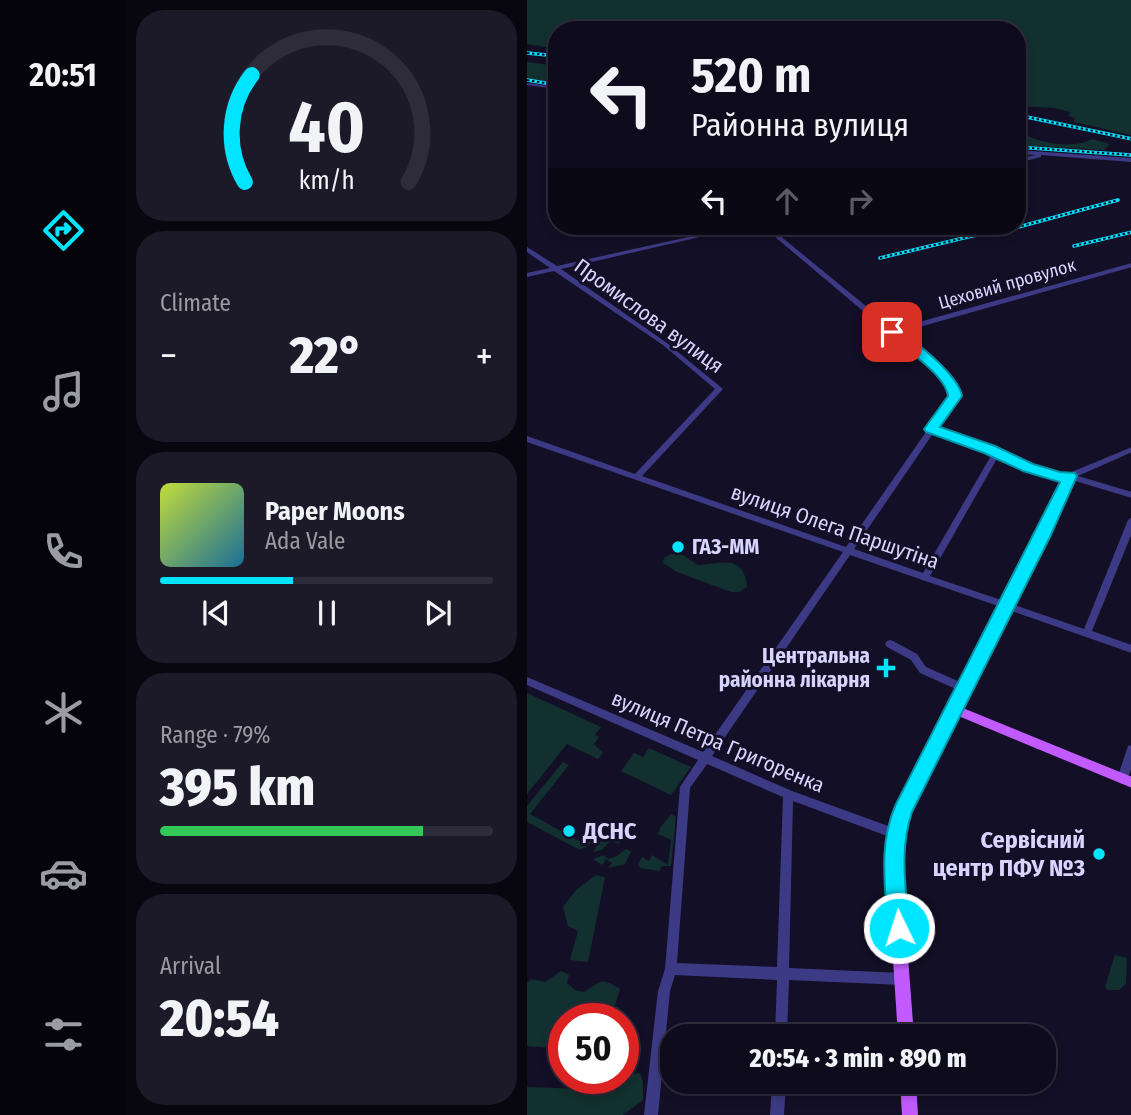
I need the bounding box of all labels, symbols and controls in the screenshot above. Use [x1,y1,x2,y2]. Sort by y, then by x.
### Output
text: 520 m [691,46,812,105]
icon: left [576,49,667,140]
text: 20:51 [29,56,97,94]
text: 40 [288,84,365,171]
text: Районна вулиця [691,106,909,144]
text: km/h [299,165,354,195]
icon: left [695,182,733,220]
icon: ahead [768,182,806,220]
icon: right [841,182,879,220]
icon: directions [39,206,88,255]
street label: Промислова вулиця [569,253,729,379]
street label: Цеховий провулок [936,254,1079,314]
text: Climate [160,289,231,317]
pin [862,302,922,362]
icon: arrive [873,313,911,351]
text: 22° [290,324,363,387]
text: − [160,333,177,379]
text: + [476,333,493,379]
icon: music [39,367,88,416]
street label: вулиця Олега Паршутіна [727,479,943,575]
text: Paper Moons [265,496,405,527]
icon: phone [39,527,88,576]
text: Ada Vale [265,527,345,555]
place label: ГАЗ-ММ [692,534,759,560]
marker: ГАЗ-ММ [670,539,686,555]
icon: previous [197,594,235,632]
icon: pause [308,594,346,632]
icon: next [419,594,457,632]
place label: Центральна районна лікарня [719,643,870,693]
marker: Центральна районна лікарня [876,658,896,678]
street label: вулиця Петра Григоренка [608,685,828,799]
icon: climate [39,688,88,737]
text: Range · 79% [160,721,271,749]
text: 395 km [160,756,315,819]
place label: ДСНС [582,817,637,845]
marker: ДСНС [561,823,577,839]
place label: Сервісний центр ПФУ №3 [933,826,1085,882]
marker: Сервісний центр ПФУ №3 [1091,846,1107,862]
icon: car [39,849,88,898]
position arrow [862,891,936,965]
text: Arrival [160,952,221,980]
text: 20:54 [160,987,279,1050]
speed limit sign: 50 [548,1003,639,1094]
icon: filters [39,1010,88,1059]
text: 20:54 · 3 min · 890 m [750,1043,966,1074]

